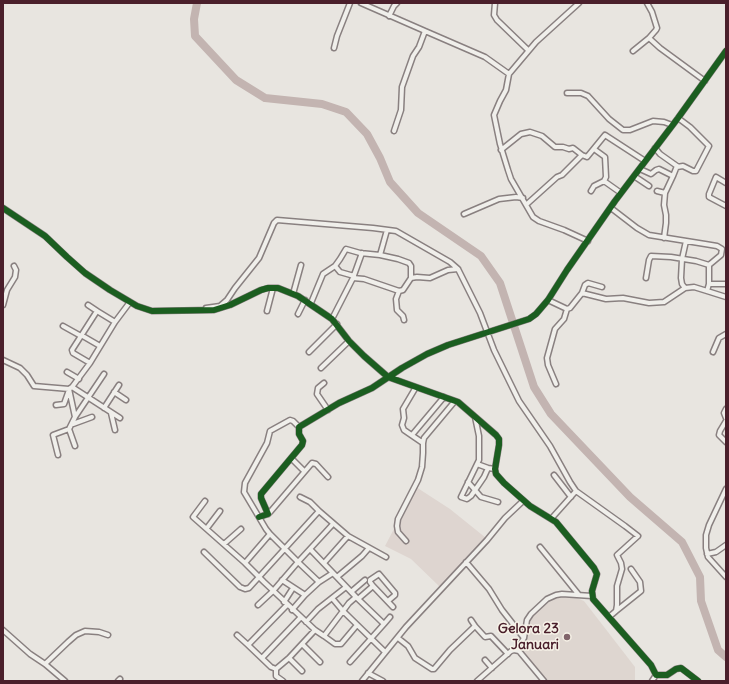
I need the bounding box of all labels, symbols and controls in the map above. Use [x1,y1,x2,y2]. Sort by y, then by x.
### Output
place label: Gelora 23 Januari [498,621,559,654]
marker: Gelora 23 Januari [562,632,572,642]

